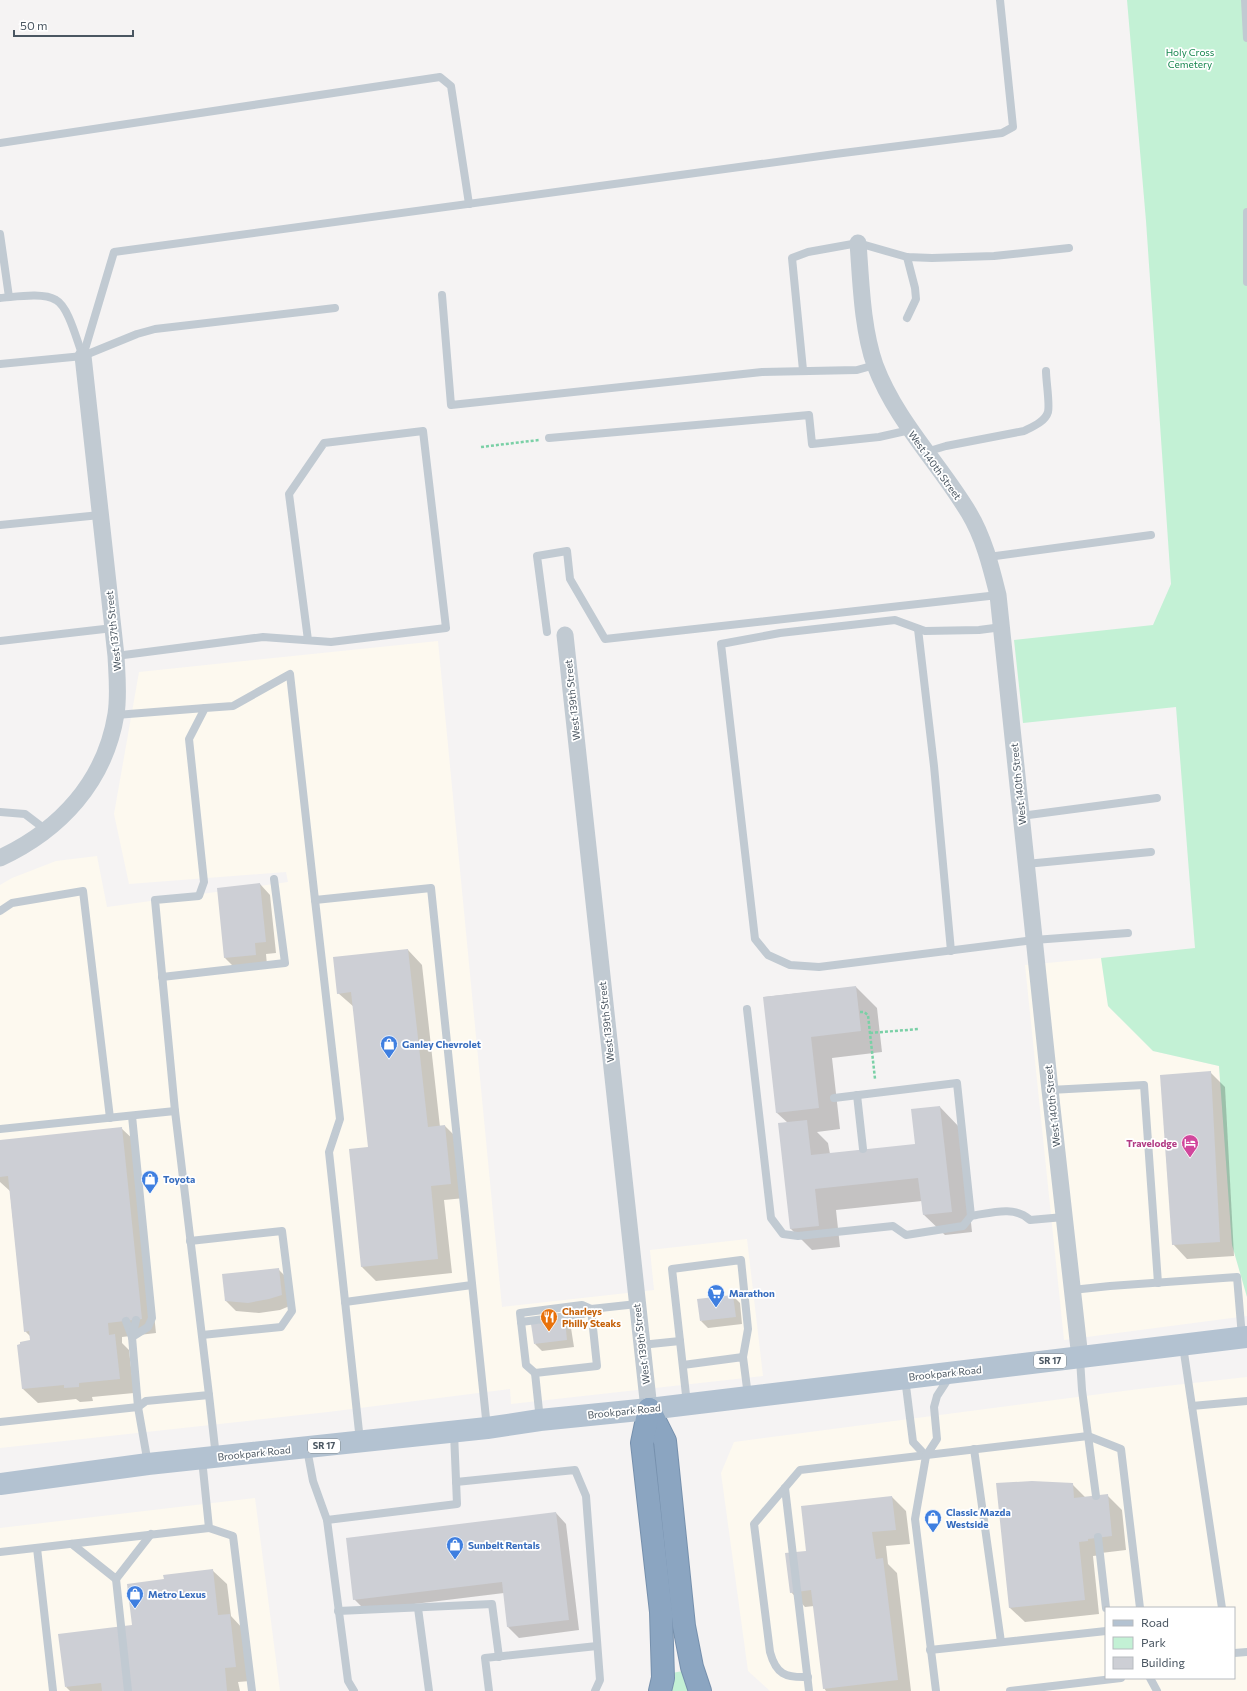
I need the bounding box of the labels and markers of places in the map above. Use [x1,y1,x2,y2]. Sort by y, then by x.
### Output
shop icon: Ganley Chevrolet [379,1034,399,1059]
place label: Ganley Chevrolet [402,1038,481,1050]
hotel icon: Travelodge [1180,1133,1200,1158]
place label: Travelodge [1126,1137,1177,1149]
shop icon: Toyota [140,1169,160,1194]
place label: Toyota [163,1173,195,1185]
supermarket icon: Marathon [706,1283,726,1308]
place label: Marathon [729,1287,775,1299]
place label: Charleys Philly Steaks [562,1305,621,1329]
restaurant icon: Charleys Philly Steaks [539,1307,559,1332]
place label: Classic Mazda Westside [946,1506,1011,1530]
shop icon: Classic Mazda Westside [923,1508,943,1533]
shop icon: Sunbelt Rentals [445,1535,465,1560]
place label: Sunbelt Rentals [468,1539,540,1551]
shop icon: Metro Lexus [125,1584,145,1609]
place label: Metro Lexus [148,1588,206,1600]

